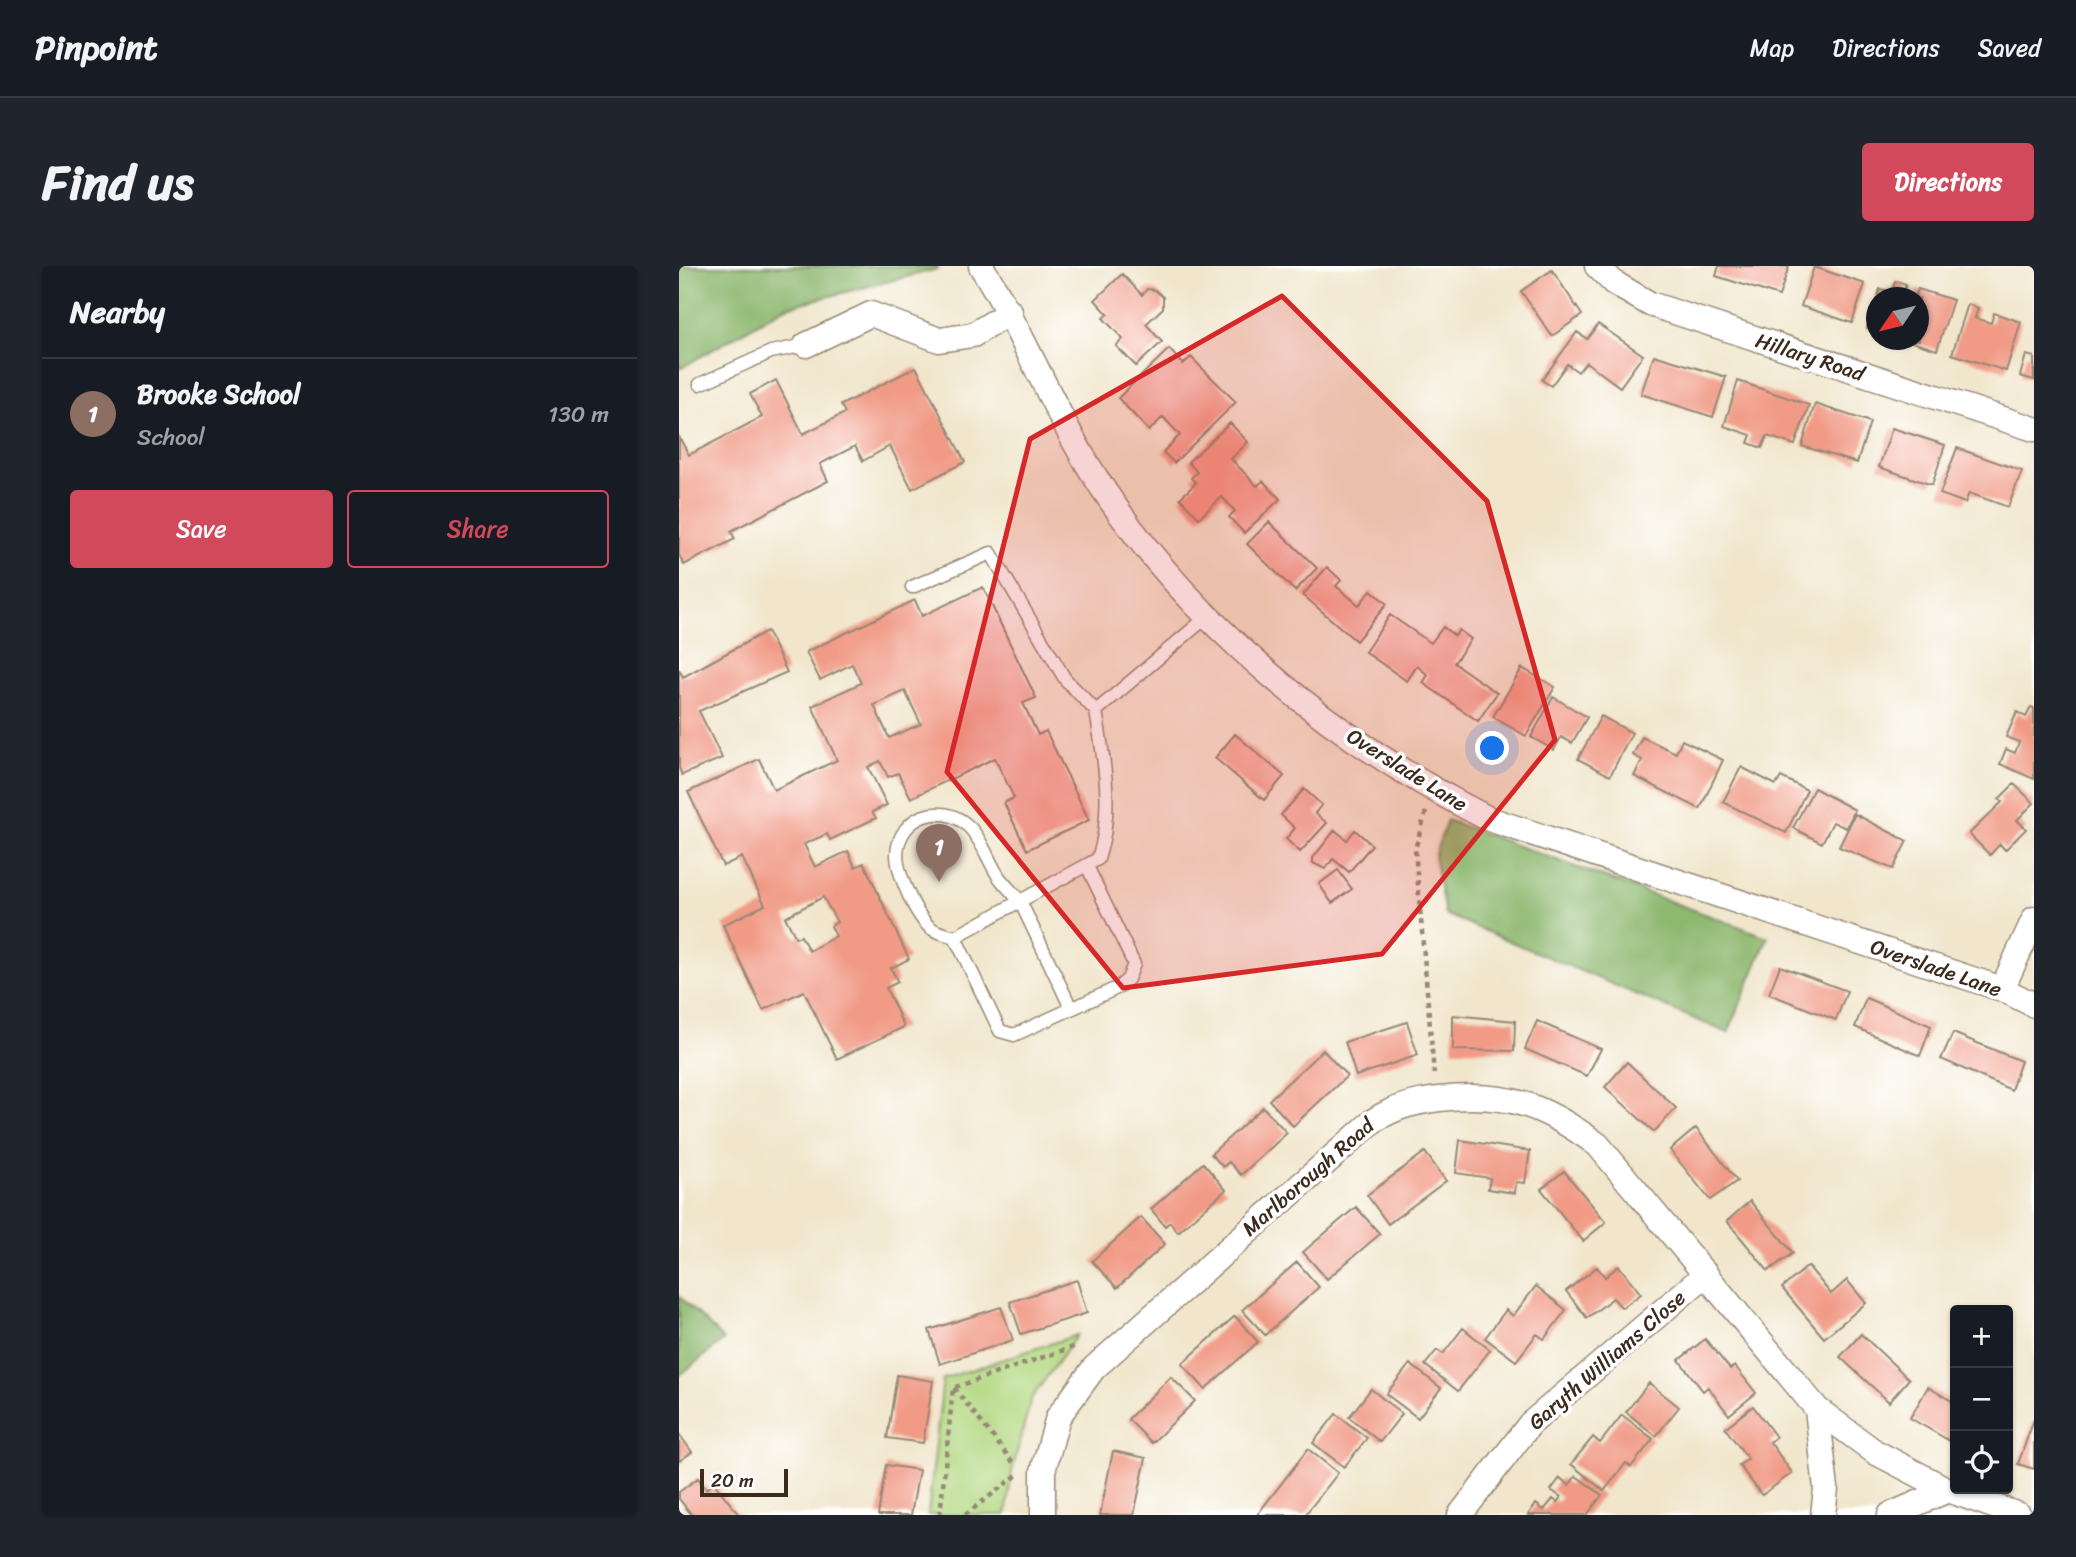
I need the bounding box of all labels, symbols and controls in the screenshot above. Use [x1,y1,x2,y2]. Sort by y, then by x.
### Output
text: Pinpoint [35,19,158,77]
text: Map [1750,27,1794,69]
text: Directions [1832,27,1940,69]
text: Saved [1978,27,2041,69]
text: Find us [42,139,194,226]
button: Directions [1862,143,2034,221]
text: Nearby [70,285,165,339]
north arrow [1866,287,1929,350]
street label: Hillary Road [1750,321,1871,393]
text: Brooke School [137,371,300,417]
text: 1 [88,394,98,435]
text: 130 m [548,394,609,435]
text: School [137,417,205,458]
button: Save [70,490,333,568]
button: Share [347,490,609,568]
street label: Overslade Lane [1339,718,1475,823]
your location [1475,731,1509,765]
pin: 1 [916,824,962,882]
street label: Overslade Lane [1865,928,2007,1008]
street label: Marlborough Road [1233,1107,1385,1246]
street label: Garyth Williams Close [1519,1280,1695,1440]
map controls [1950,1305,2013,1494]
button: + [1950,1305,2013,1368]
button: − [1950,1368,2013,1431]
button: locate [1950,1431,2013,1494]
text: 20 m [711,1464,754,1497]
scale bar [700,1466,787,1498]

